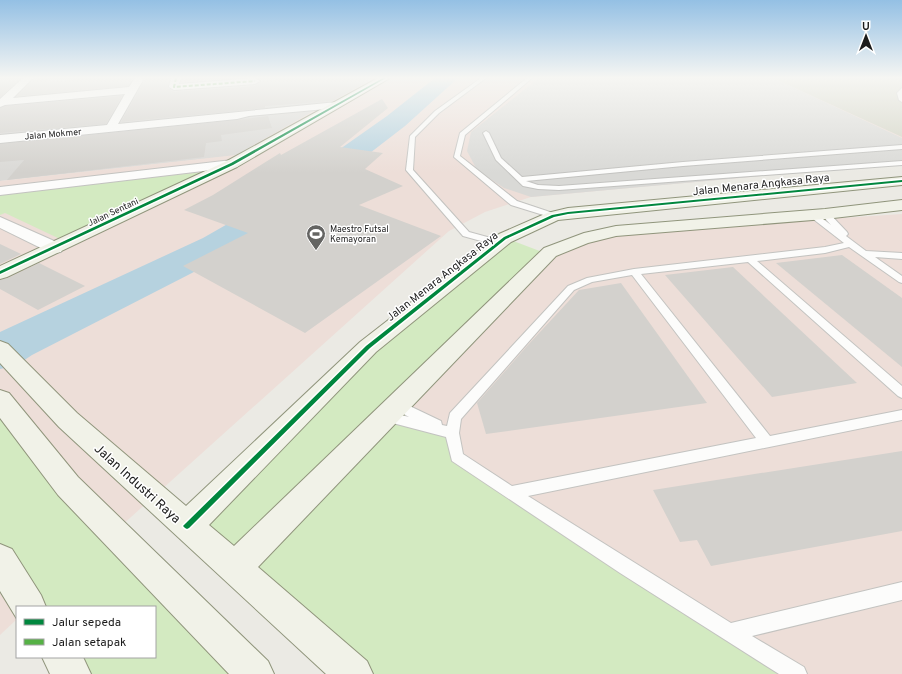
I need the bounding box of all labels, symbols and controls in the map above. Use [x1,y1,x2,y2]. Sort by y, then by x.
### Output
north arrow [846,16,886,56]
text: U [862,20,870,34]
street label: Jalan Mokmer [24,126,83,142]
street label: Jalan Menara Angkasa Raya [692,171,830,199]
street label: Jalan Sentani [86,196,140,229]
sports icon: Maestro Futsal Kemayoran [305,223,327,251]
place label: Maestro Futsal Kemayoran [330,224,389,245]
street label: Jalan Menara Angkasa Raya [384,229,501,325]
street label: Jalan Industri Raya [90,441,183,528]
legend [16,606,156,658]
text: Jalur sepeda [52,615,121,631]
text: Jalan setapak [52,635,126,651]

